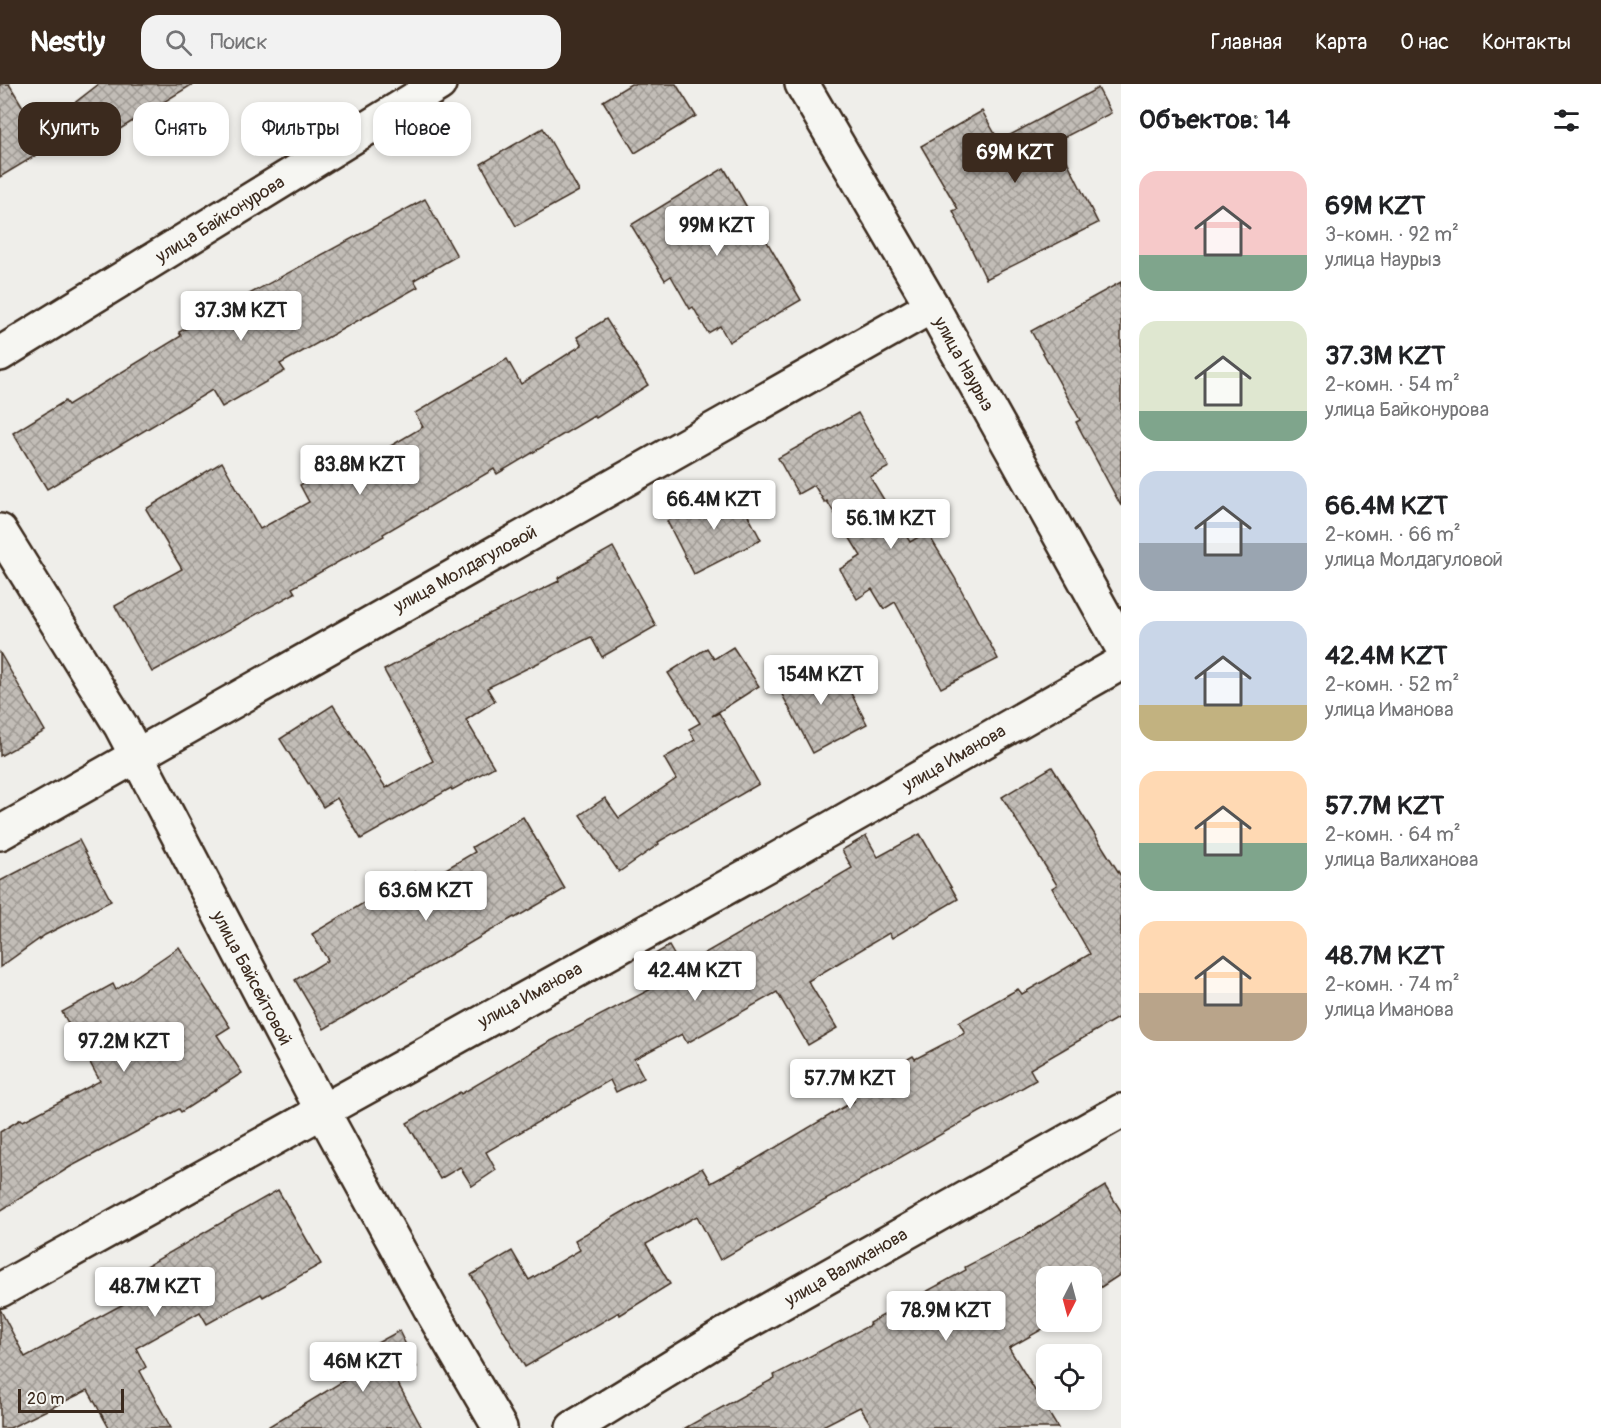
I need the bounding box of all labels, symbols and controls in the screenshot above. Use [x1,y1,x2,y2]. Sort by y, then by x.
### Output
search box [141,15,561,69]
text: Nestly [30,25,105,60]
icon: search [162,26,195,59]
text: Поиск [210,28,268,56]
text: Главная [1211,29,1282,56]
text: Карта [1315,29,1367,56]
text: О нас [1400,29,1449,56]
text: Контакты [1482,29,1571,56]
chip: Купить [18,102,121,156]
chip: Снять [133,102,229,156]
chip: Фильтры [241,102,361,156]
chip: Новое [373,102,471,156]
text: Объектов: 14 [1139,104,1290,136]
icon: filters [1550,104,1583,137]
pin: 69M KZT [960,133,1070,184]
text: 69M KZT [976,140,1054,165]
street label: улица Байконурова [151,171,289,269]
text: 69M KZT [1325,190,1426,222]
icon: home [1187,195,1259,267]
pin: 99M KZT [662,206,772,257]
text: 99M KZT [679,213,755,238]
text: 3-комн. · 92 m² [1325,222,1459,247]
text: улица Наурыз [1325,247,1442,272]
pin: 37.3M KZT [172,291,310,342]
text: 37.3M KZT [195,298,287,323]
street label: улица Наурыз [928,312,999,416]
text: 37.3M KZT [1325,340,1446,372]
icon: home [1187,345,1259,417]
text: 2-комн. · 54 m² [1325,372,1460,397]
text: улица Байконурова [1325,397,1489,422]
pin: 83.8M KZT [291,445,429,496]
text: 83.8M KZT [314,452,406,477]
pin: 66.4M KZT [645,480,783,531]
text: 66.4M KZT [667,487,761,512]
text: 66.4M KZT [1325,490,1448,522]
icon: home [1187,495,1259,567]
pin: 56.1M KZT [822,499,960,550]
text: 56.1M KZT [846,506,936,531]
street label: улица Молдагуловой [389,521,541,619]
text: 2-комн. · 66 m² [1325,522,1461,547]
text: улица Молдагуловой [1325,547,1503,572]
text: 42.4M KZT [1325,640,1448,672]
icon: home [1187,645,1259,717]
pin: 154M KZT [759,655,883,706]
text: 154M KZT [778,662,864,687]
text: 2-комн. · 52 m² [1325,672,1459,697]
text: улица Иманова [1325,697,1453,722]
street label: улица Иманова [898,720,1010,798]
text: 57.7M KZT [1325,790,1445,822]
icon: home [1187,795,1259,867]
text: 2-комн. · 64 m² [1325,822,1461,847]
text: улица Валиханова [1325,847,1478,872]
pin: 63.6M KZT [357,871,495,922]
text: 63.6M KZT [379,878,473,903]
street label: улица Байсейтовой [206,906,297,1049]
text: 48.7M KZT [1325,940,1445,972]
icon: home [1187,945,1259,1017]
pin: 42.4M KZT [626,951,764,1002]
street label: улица Иманова [473,957,586,1034]
text: 42.4M KZT [648,958,742,983]
text: 2-комн. · 74 m² [1325,972,1460,997]
text: улица Иманова [1325,997,1453,1022]
pin: 97.2M KZT [55,1022,193,1073]
text: 97.2M KZT [78,1029,170,1054]
pin: 57.7M KZT [781,1059,919,1110]
text: 57.7M KZT [804,1066,896,1091]
street label: улица Валиханова [780,1223,912,1312]
north arrow [1036,1266,1102,1332]
map controls [1036,1266,1102,1410]
pin: 48.7M KZT [86,1267,224,1318]
text: 48.7M KZT [109,1274,201,1299]
pin: 78.9M KZT [877,1291,1015,1342]
text: 78.9M KZT [901,1298,991,1323]
pin: 46M KZT [308,1342,418,1393]
button: locate [1036,1344,1102,1410]
text: 46M KZT [324,1349,402,1374]
scale bar [18,1386,124,1414]
text: 20 m [27,1389,65,1409]

